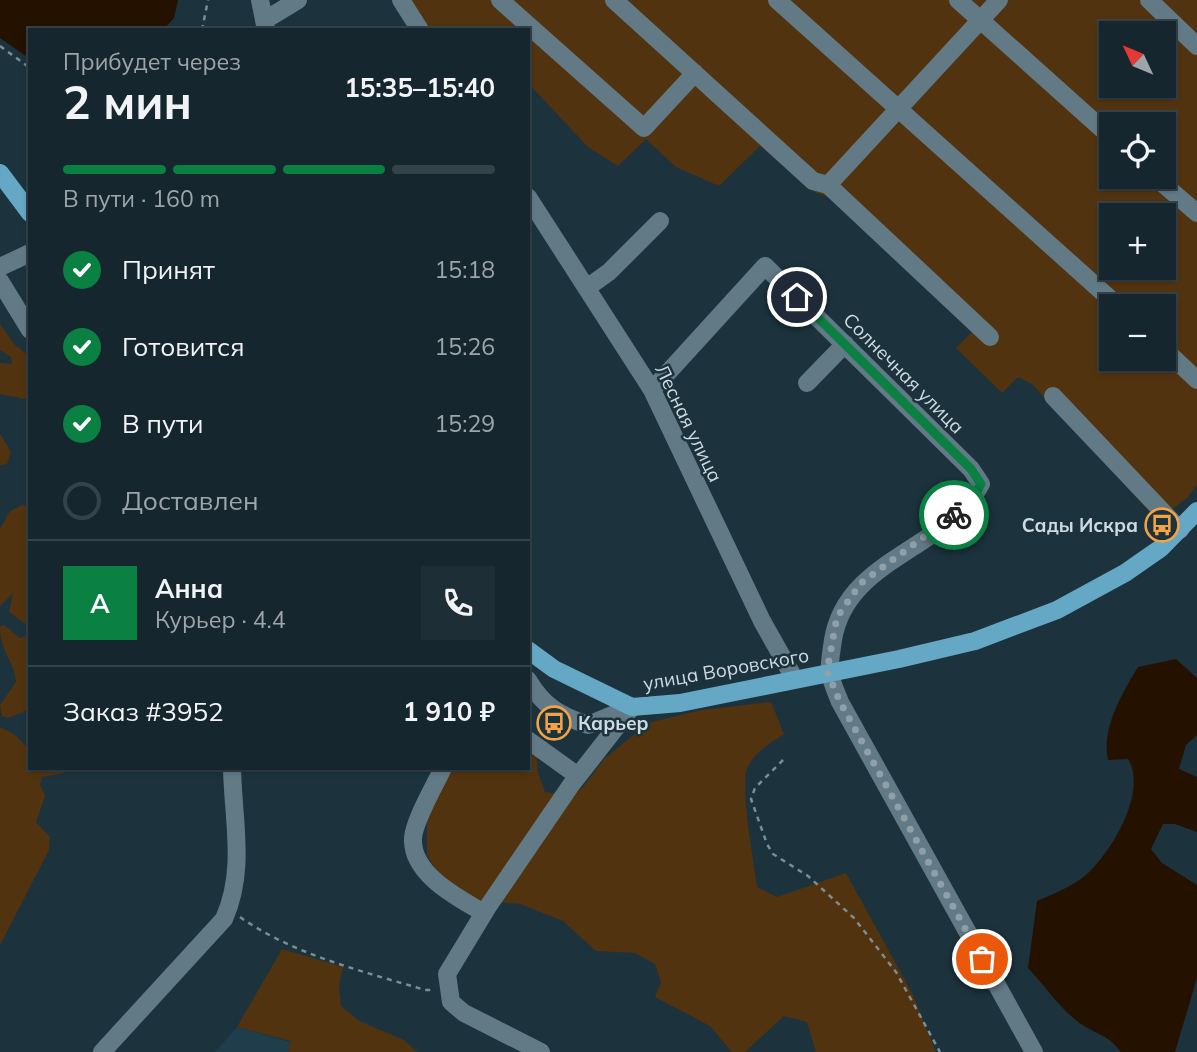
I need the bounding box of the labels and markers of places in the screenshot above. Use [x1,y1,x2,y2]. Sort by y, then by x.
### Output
pin [767,267,827,327]
bus stop icon: Сады Искра [1143,506,1181,544]
place label: Сады Искра [1022,513,1138,537]
bus stop icon: Карьер [535,704,573,742]
place label: Карьер [578,711,649,735]
pin [952,929,1012,989]

